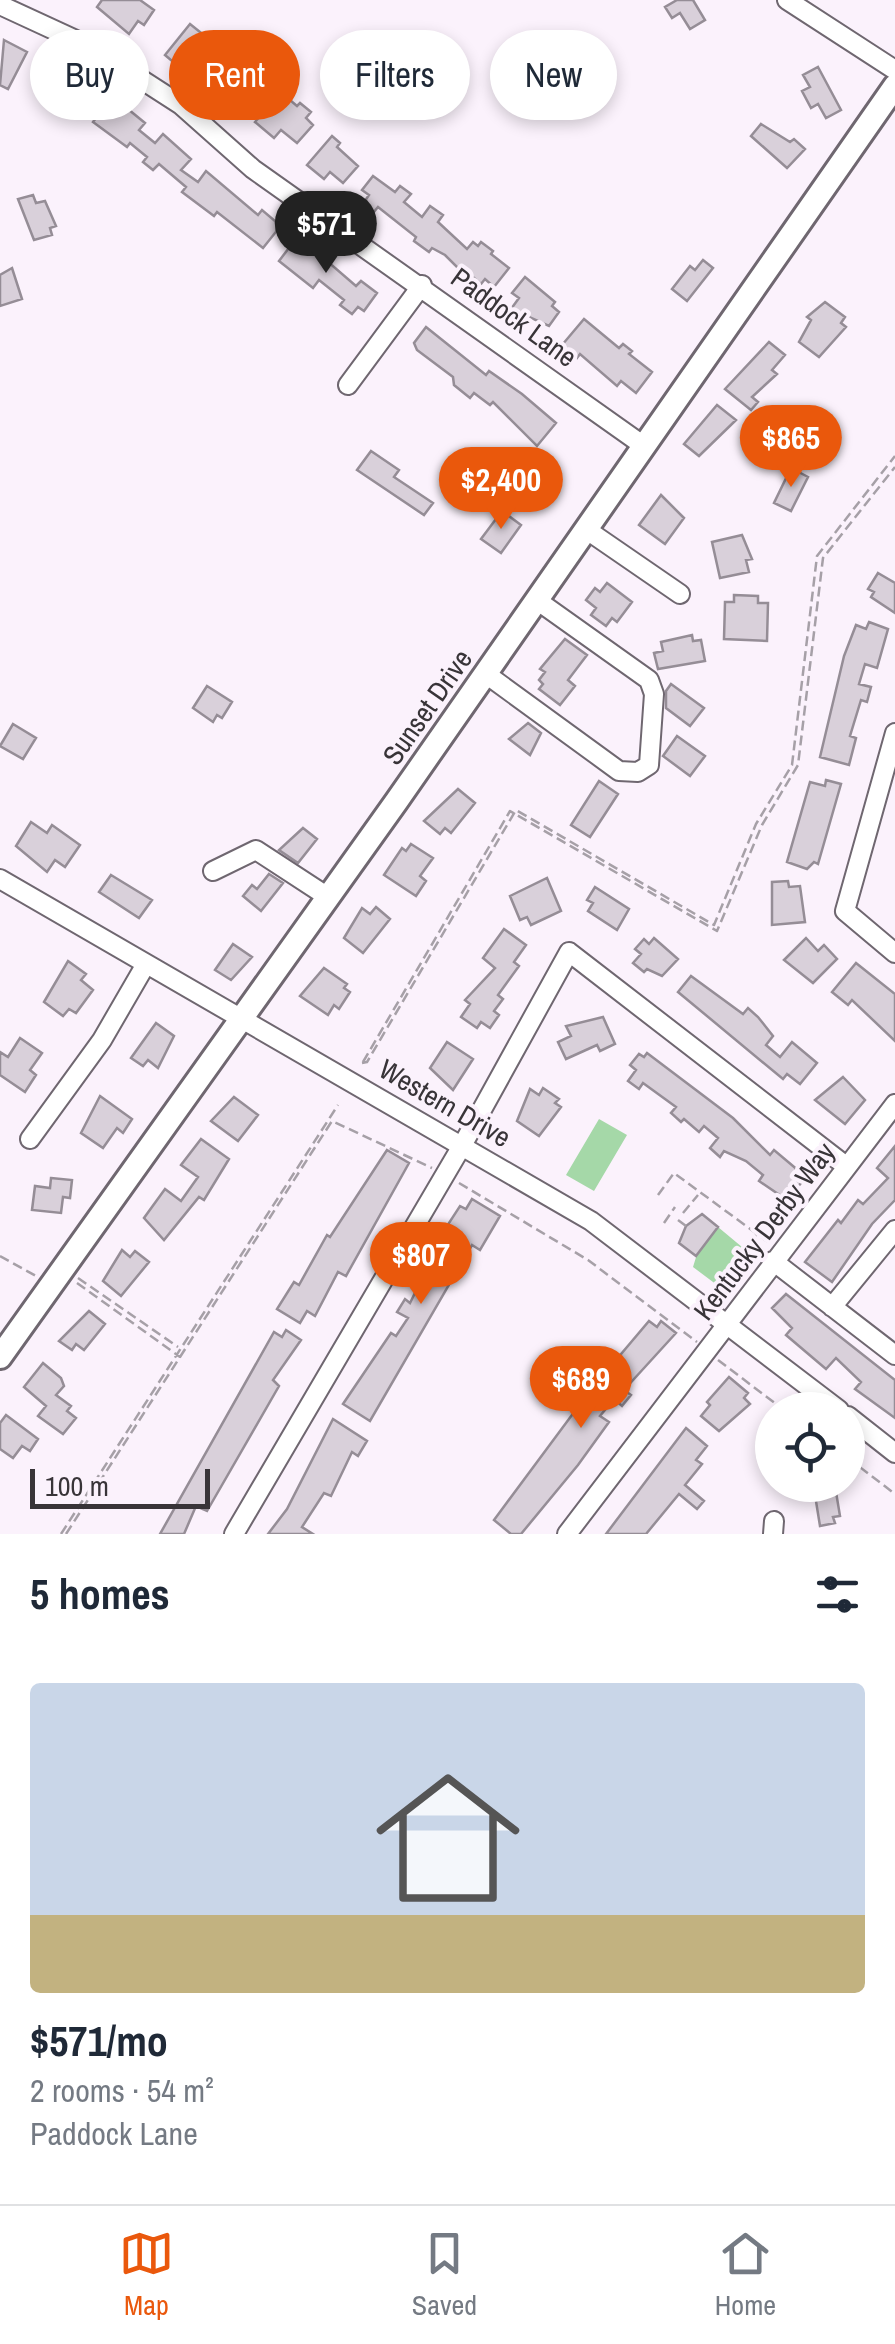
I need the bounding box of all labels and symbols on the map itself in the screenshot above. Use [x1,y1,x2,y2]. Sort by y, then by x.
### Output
pin: $571 [267,191,385,276]
street label: Paddock Lane [443,258,585,376]
pin: $865 [732,405,850,490]
pin: $2,400 [420,447,582,532]
street label: Sunset Drive [373,642,481,772]
street label: Western Drive [372,1050,518,1156]
street label: Kentucky Derby Way [685,1134,844,1328]
pin: $807 [362,1222,480,1307]
pin: $689 [522,1346,640,1431]
scale bar [30,1464,210,1508]

